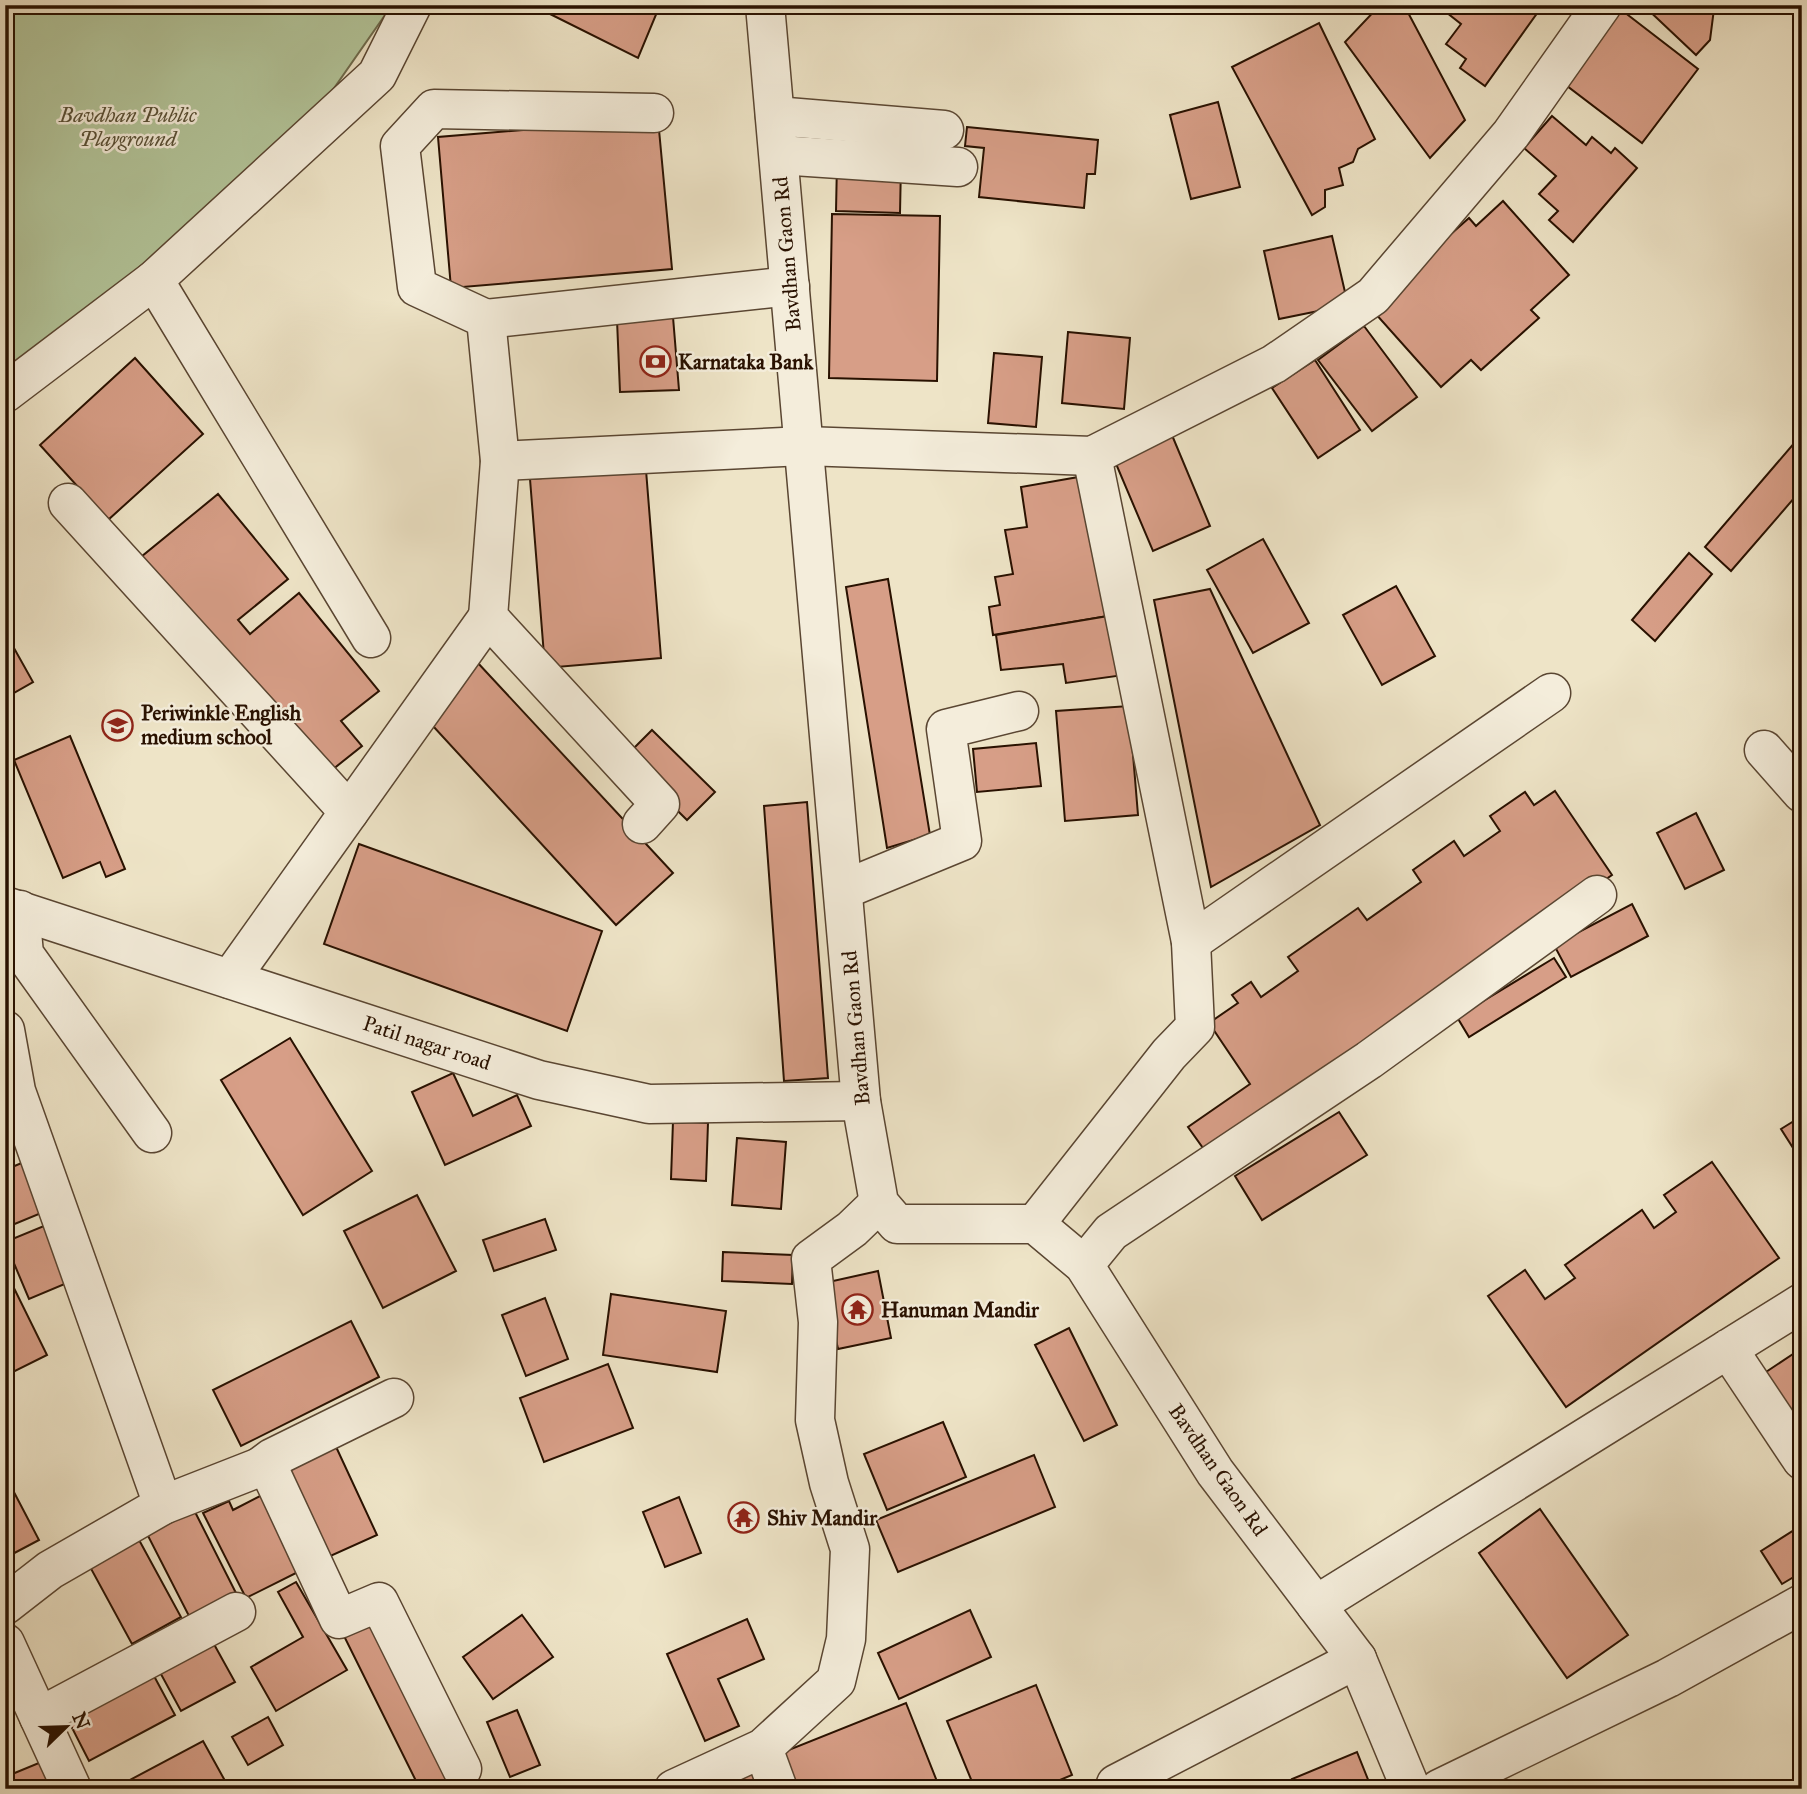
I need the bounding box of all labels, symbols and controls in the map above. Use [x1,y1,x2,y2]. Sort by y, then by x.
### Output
park label: Bavdhan Public Playground [58,102,197,152]
street label: Bavdhan Gaon Rd [767,175,807,333]
bank icon: Karnataka Bank [638,345,672,379]
place label: Karnataka Bank [678,349,814,375]
place label: Periwinkle English medium school [140,700,302,750]
school or university icon: Periwinkle English medium school [101,708,135,742]
street label: Bavdhan Gaon Rd [836,949,876,1107]
street label: Patil nagar road [360,1010,495,1076]
temple icon: Hanuman Mandir [841,1293,875,1327]
place label: Hanuman Mandir [881,1297,1040,1323]
street label: Bavdhan Gaon Rd [1163,1399,1274,1542]
temple icon: Shiv Mandir [727,1501,761,1535]
place label: Shiv Mandir [767,1505,878,1531]
north arrow [32,1692,102,1762]
text: N [67,1709,95,1732]

